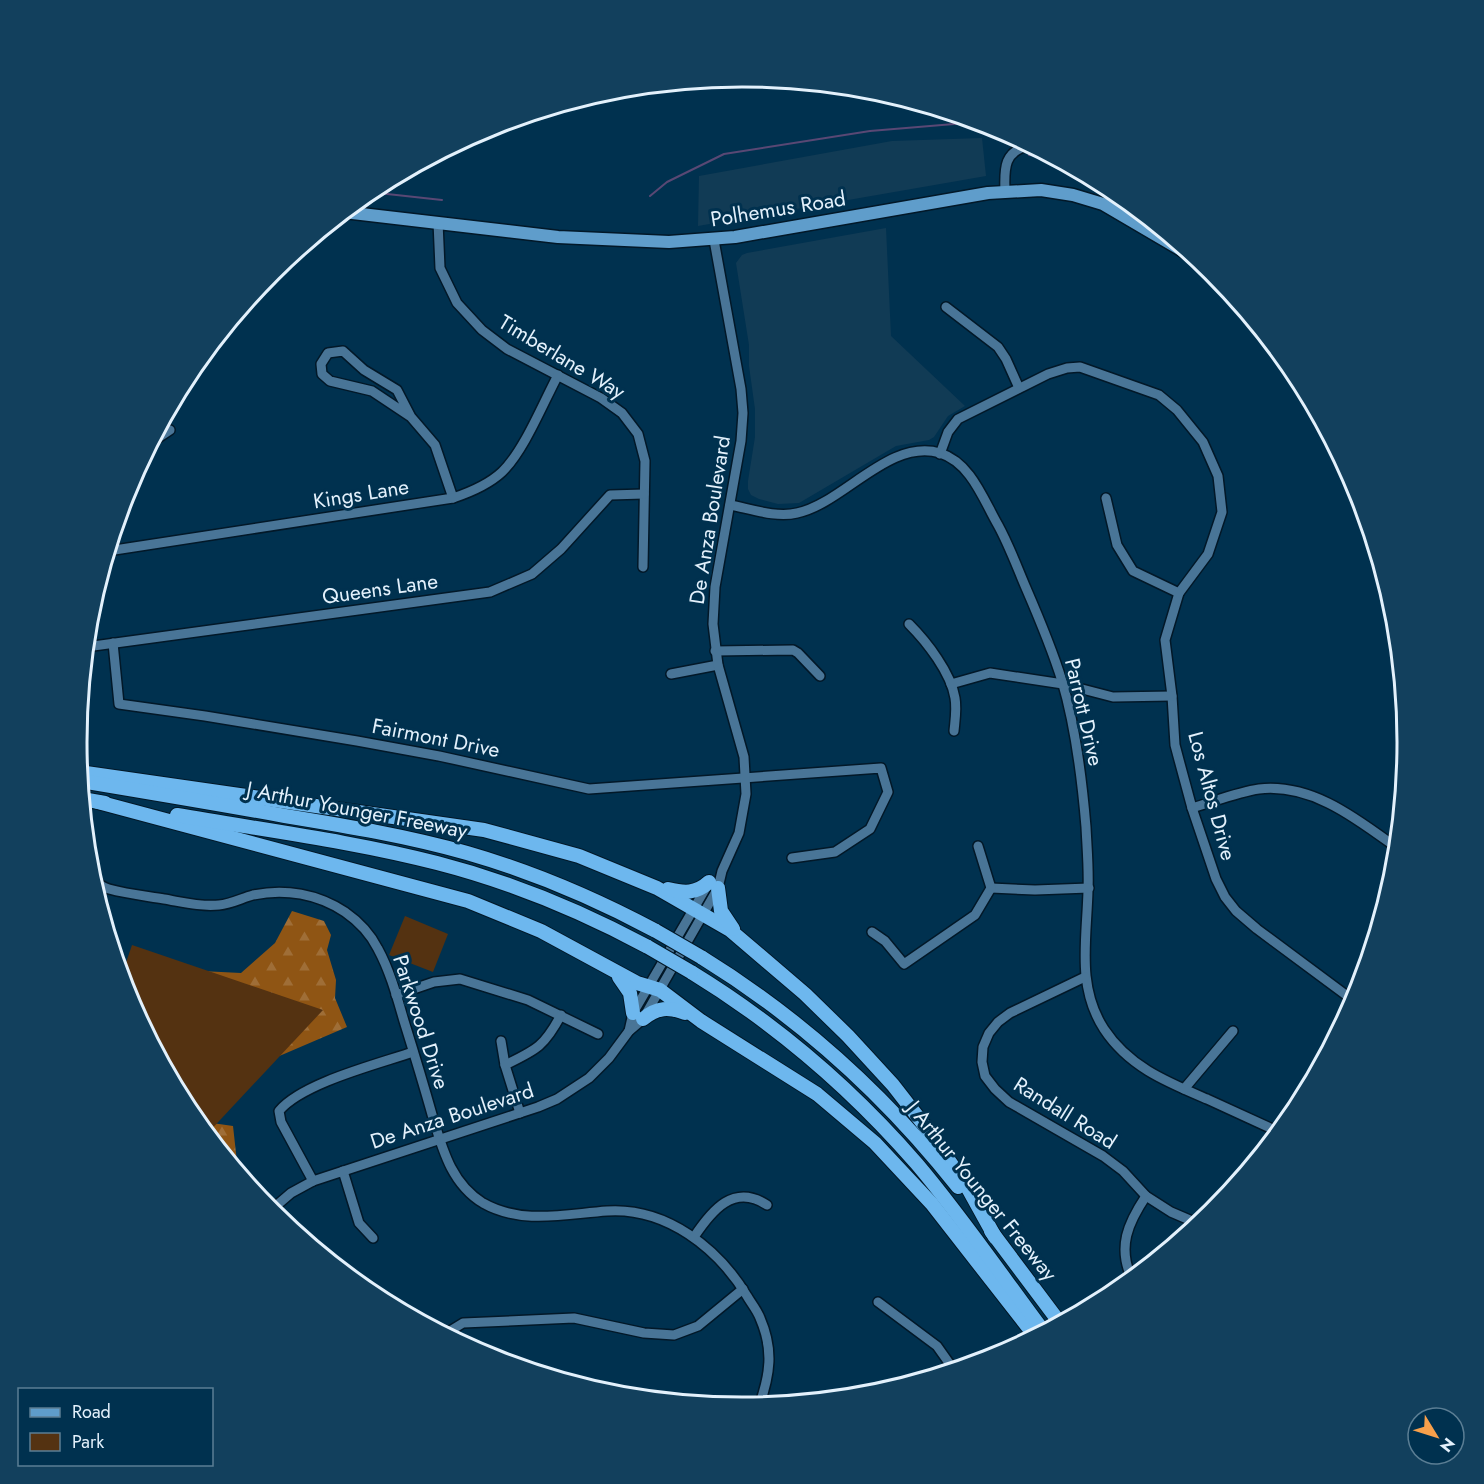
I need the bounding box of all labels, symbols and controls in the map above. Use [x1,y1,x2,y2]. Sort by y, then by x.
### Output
street label: Polhemus Road [708,184,848,234]
street label: Timberlane Way [493,307,631,407]
street label: De Anza Boulevard [682,433,738,607]
street label: Kings Lane [311,472,411,516]
street label: Queens Lane [320,566,440,612]
street label: Parrott Drive [1057,655,1111,769]
street label: Fairmont Drive [370,711,503,765]
street label: Los Altos Drive [1180,728,1244,864]
street label: J Arthur Younger Freeway [241,773,471,846]
street label: Parkwood Drive [385,951,457,1093]
street label: Randall Road [1008,1069,1122,1157]
street label: De Anza Boulevard [366,1075,538,1157]
street label: J Arthur Younger Freeway [898,1092,1065,1288]
legend [18,1388,213,1466]
text: Road [72,1399,111,1425]
north arrow [1406,1406,1466,1466]
text: Park [72,1429,104,1455]
text: N [1434,1433,1460,1457]

